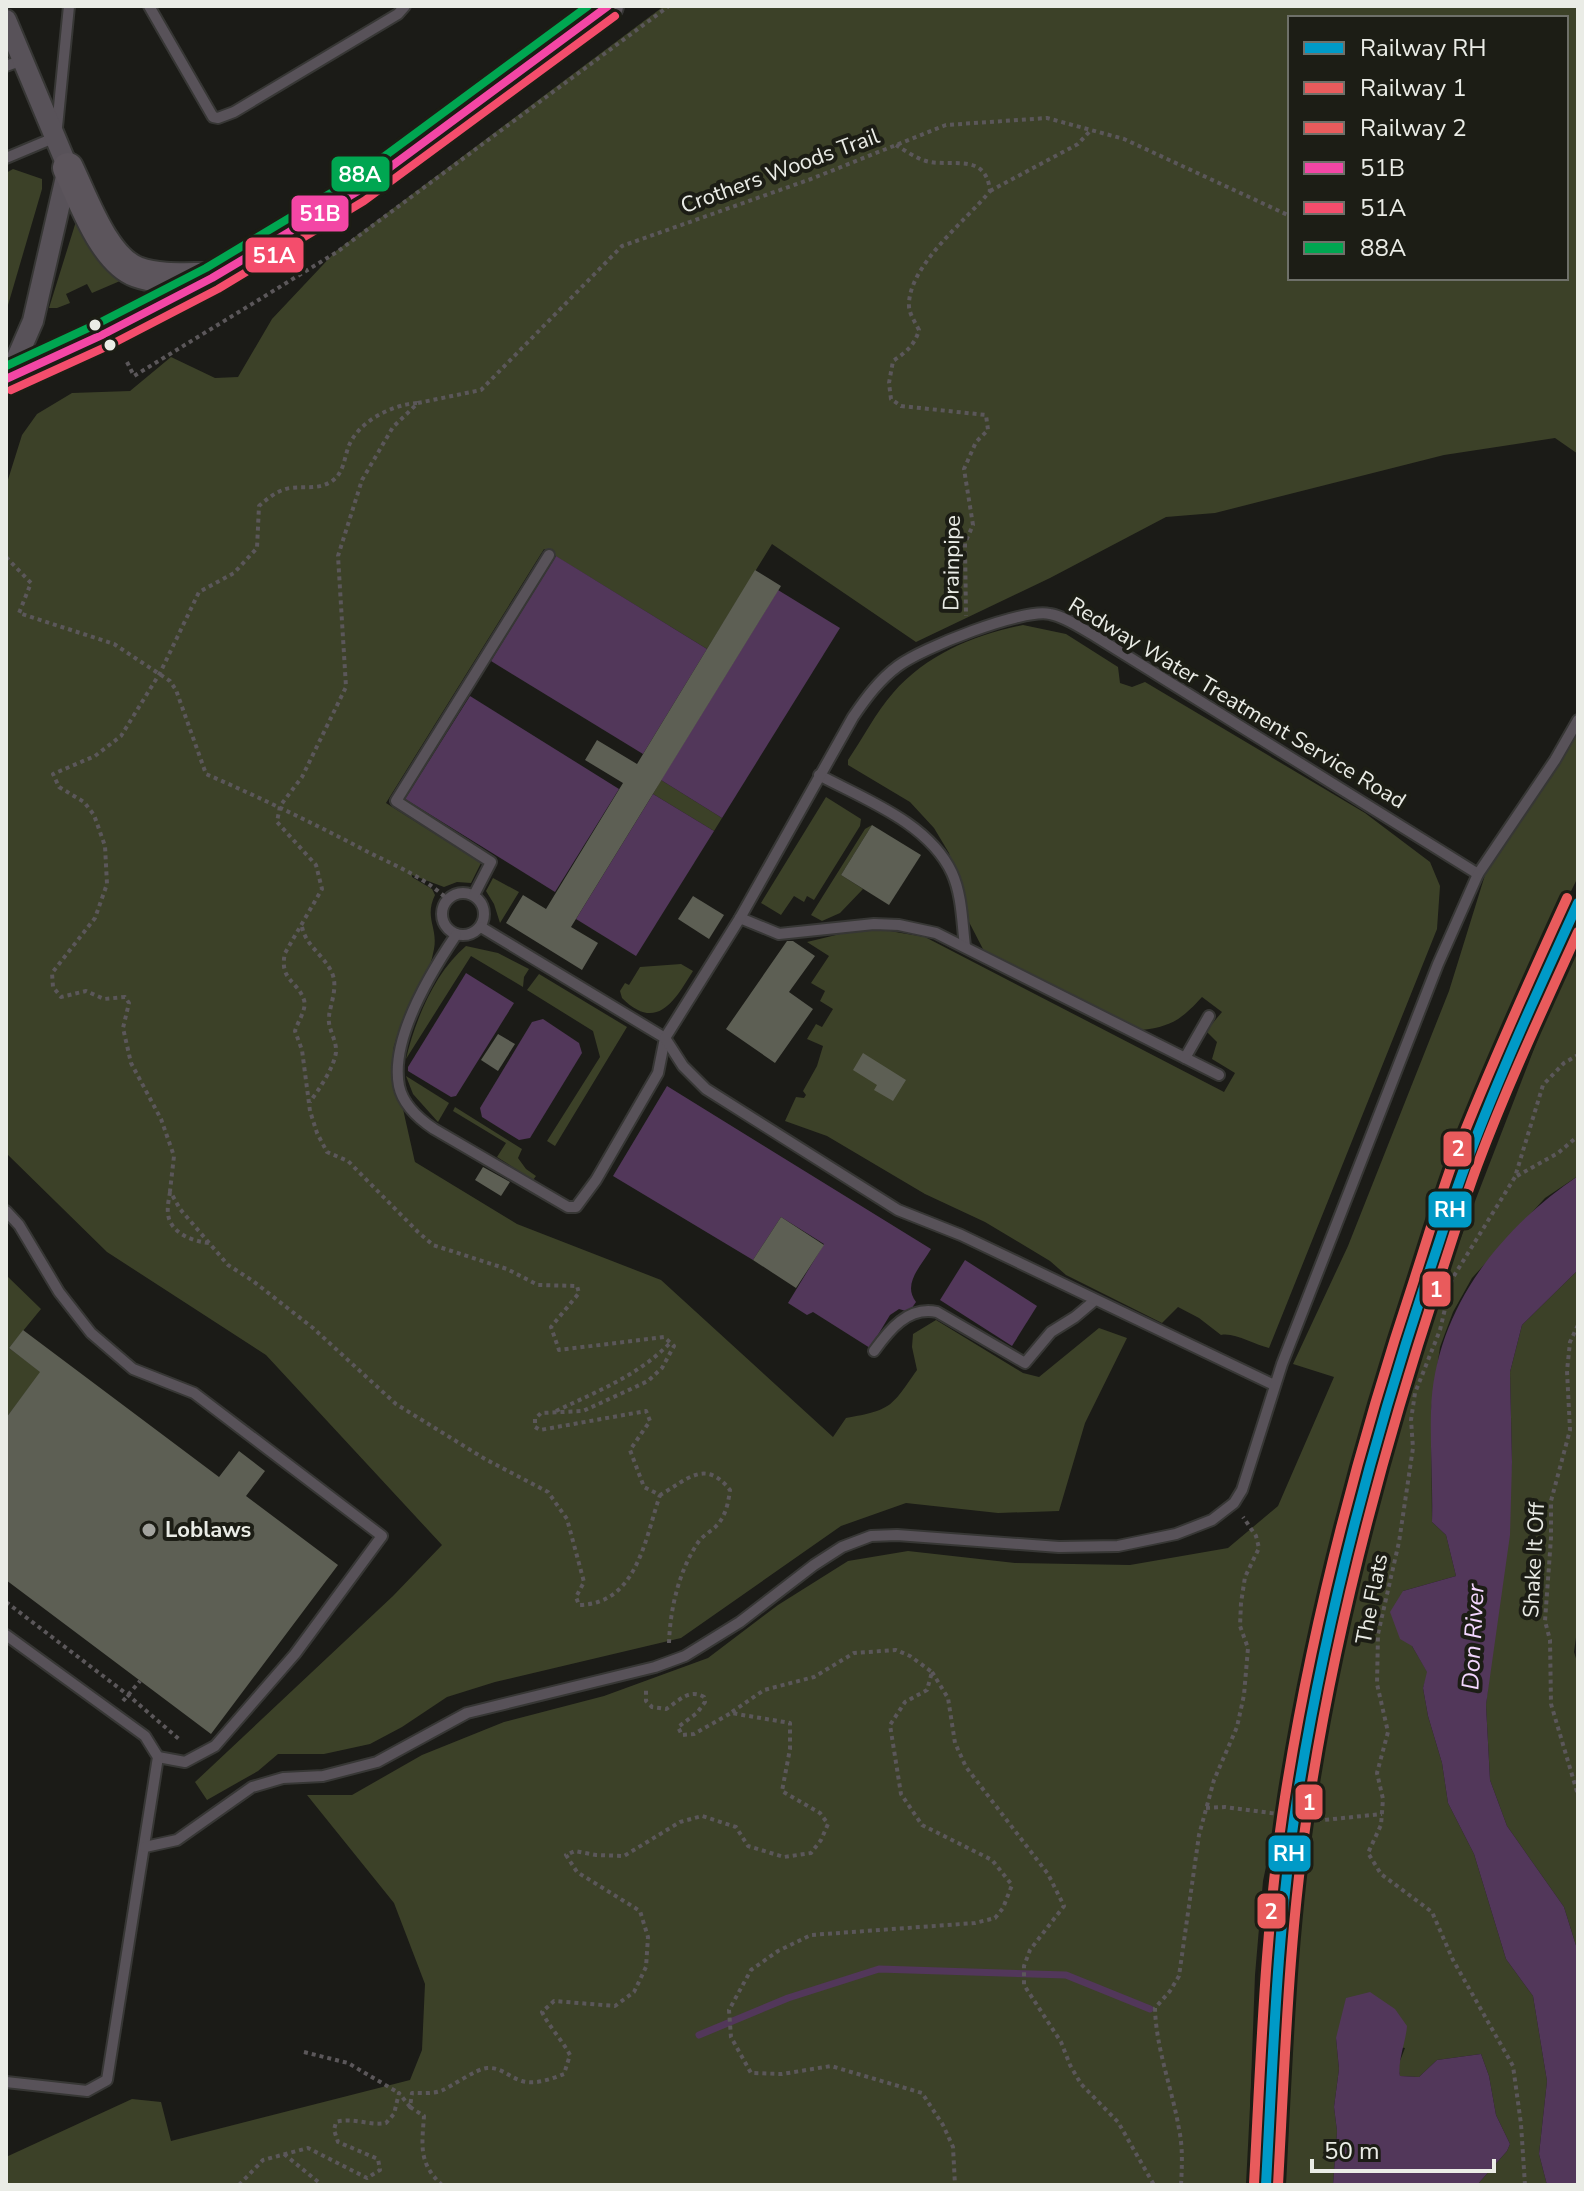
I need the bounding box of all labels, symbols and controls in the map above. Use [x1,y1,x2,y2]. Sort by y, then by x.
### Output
legend [1288,16,1568,280]
text: Railway RH [1360,32,1487,64]
text: Railway 1 [1360,72,1467,104]
text: Railway 2 [1360,112,1467,144]
street label: Crothers Woods Trail [676,121,884,221]
text: 51B [1360,152,1405,184]
line badge: 88A [330,155,391,193]
text: 88A [339,160,382,190]
text: 51A [1360,192,1407,224]
line badge: 51B [290,194,350,233]
text: 51B [299,199,341,229]
text: 88A [1360,232,1407,264]
line badge: 51A [244,236,305,274]
text: 51A [253,241,296,271]
unlabelled marker [87,317,103,333]
unlabelled marker [102,337,118,353]
street label: Drainpipe [936,515,968,611]
street label: Redway Water Treatment Service Road [1063,590,1411,816]
line badge: 2 [1442,1130,1473,1168]
text: 2 [1451,1134,1465,1164]
line badge: RH [1427,1190,1473,1229]
text: RH [1434,1195,1466,1225]
line badge: 1 [1421,1270,1452,1308]
text: 1 [1429,1275,1443,1305]
street label: Shake It Off [1516,1501,1552,1619]
place label: Loblaws [165,1515,251,1545]
marker: Loblaws [140,1521,158,1539]
street label: The Flats [1349,1551,1395,1647]
water label: Don River [1454,1582,1492,1691]
line badge: 1 [1294,1783,1324,1821]
text: 1 [1302,1788,1316,1818]
line badge: RH [1267,1834,1312,1873]
text: RH [1273,1839,1305,1869]
line badge: 2 [1256,1892,1287,1930]
text: 2 [1264,1897,1278,1927]
scale bar [1312,2123,1494,2173]
text: 50 m [1324,2135,1380,2167]

